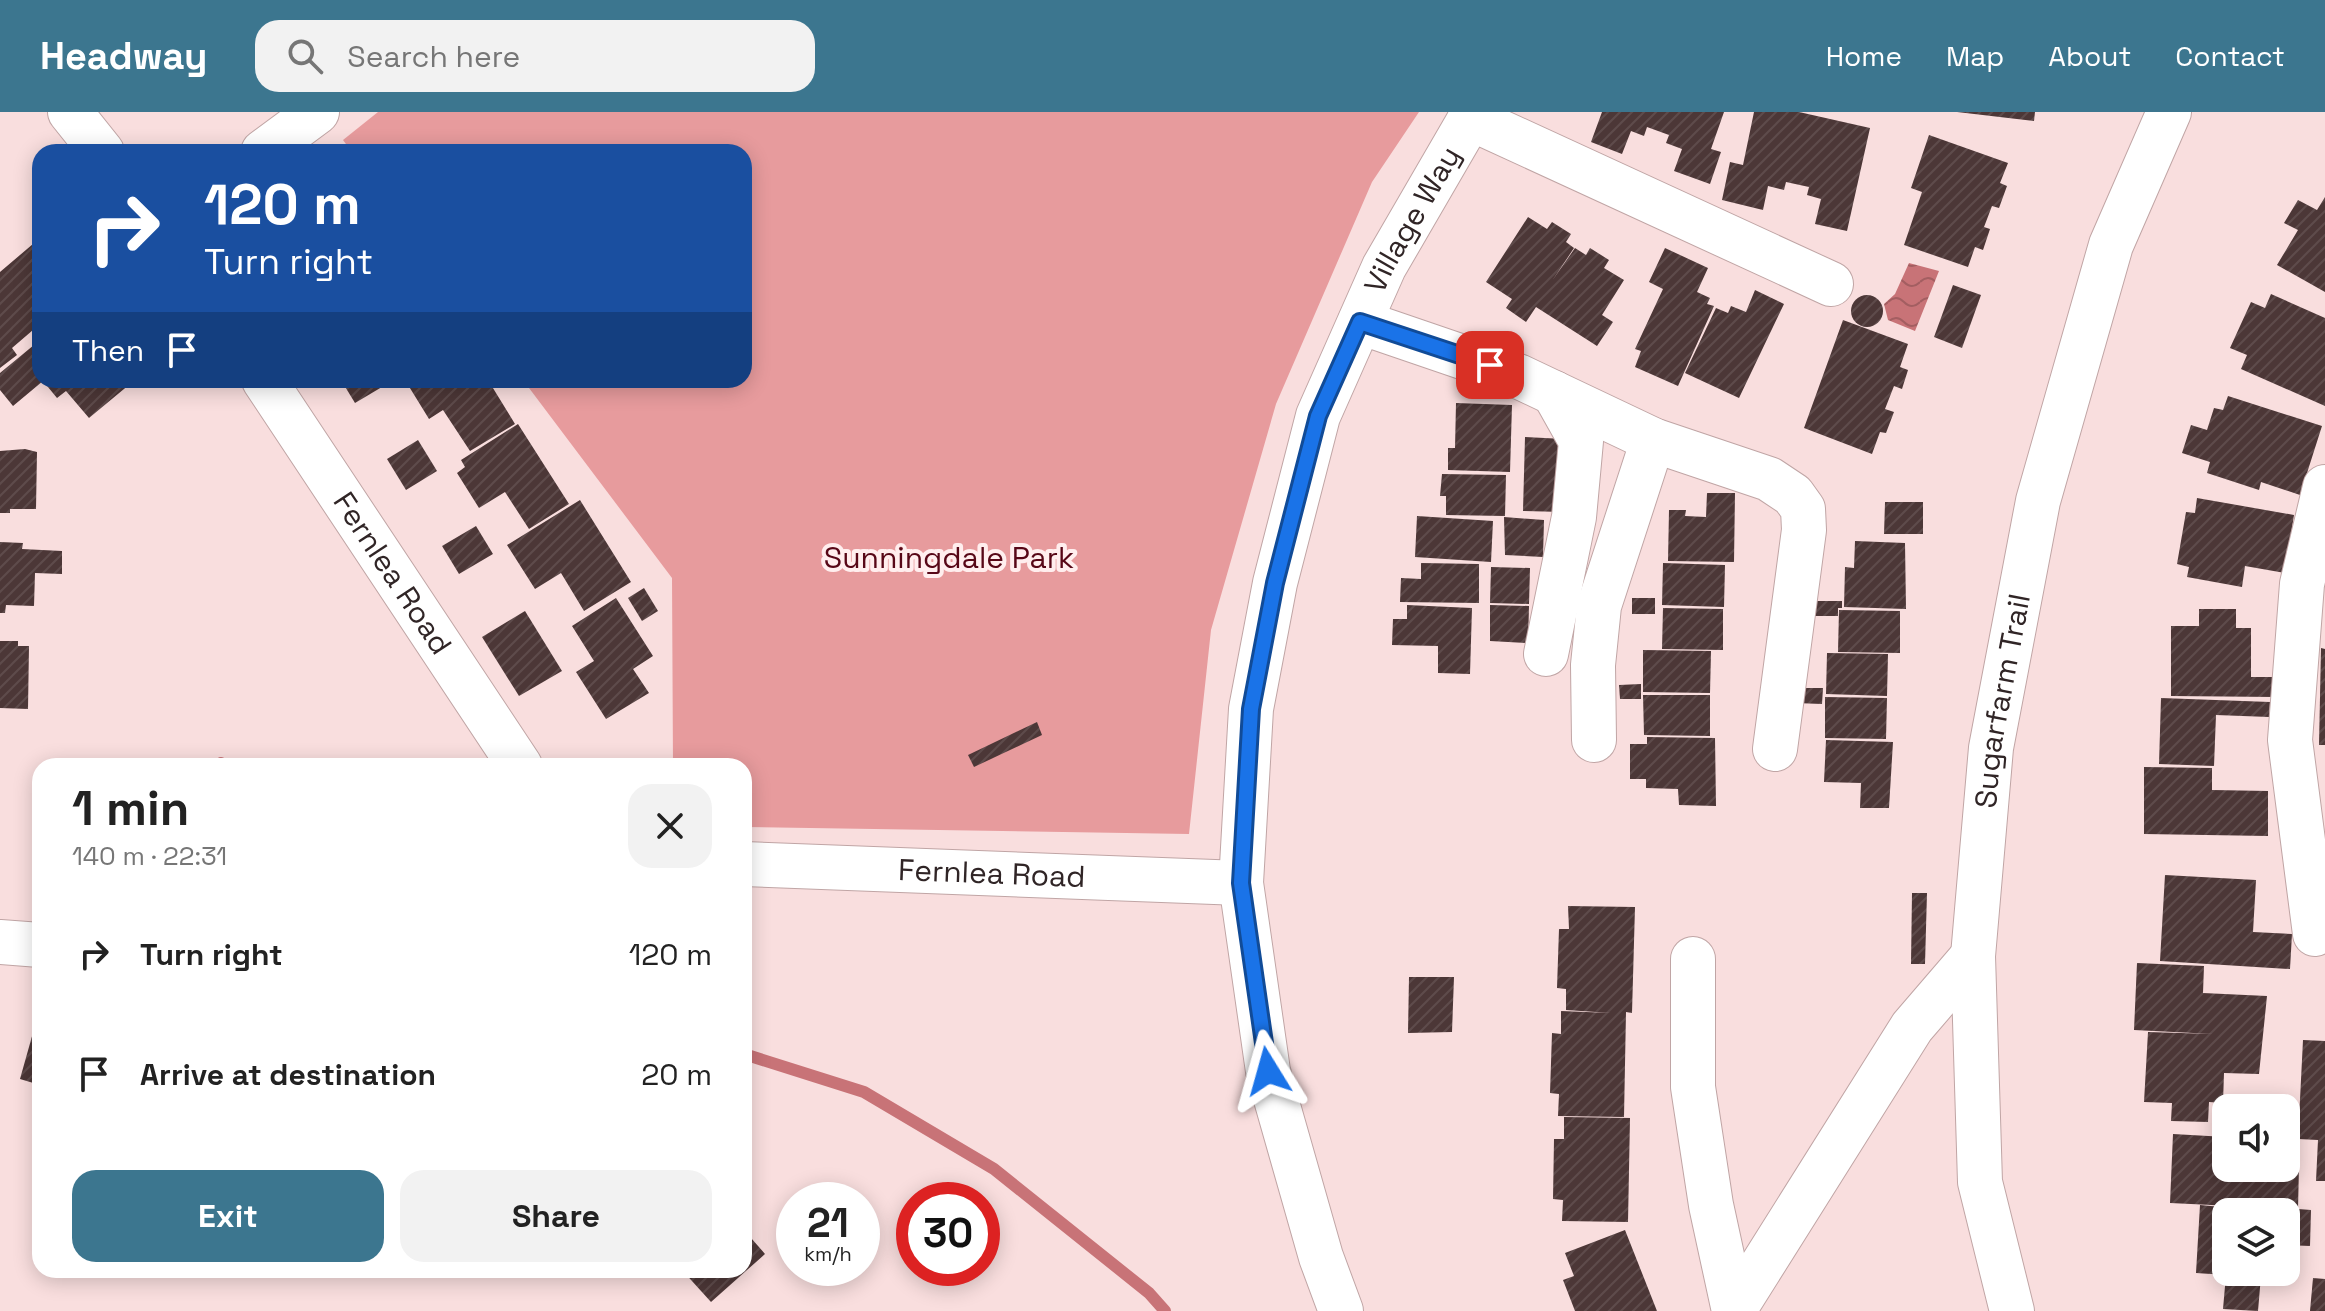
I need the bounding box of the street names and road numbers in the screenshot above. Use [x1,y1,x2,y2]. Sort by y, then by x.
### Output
street label: Village Way [1355,139,1469,299]
street label: Fernlea Road [325,484,461,662]
street label: Sugarfarm Trail [1966,590,2039,810]
street label: Fernlea Road [898,850,1086,896]

